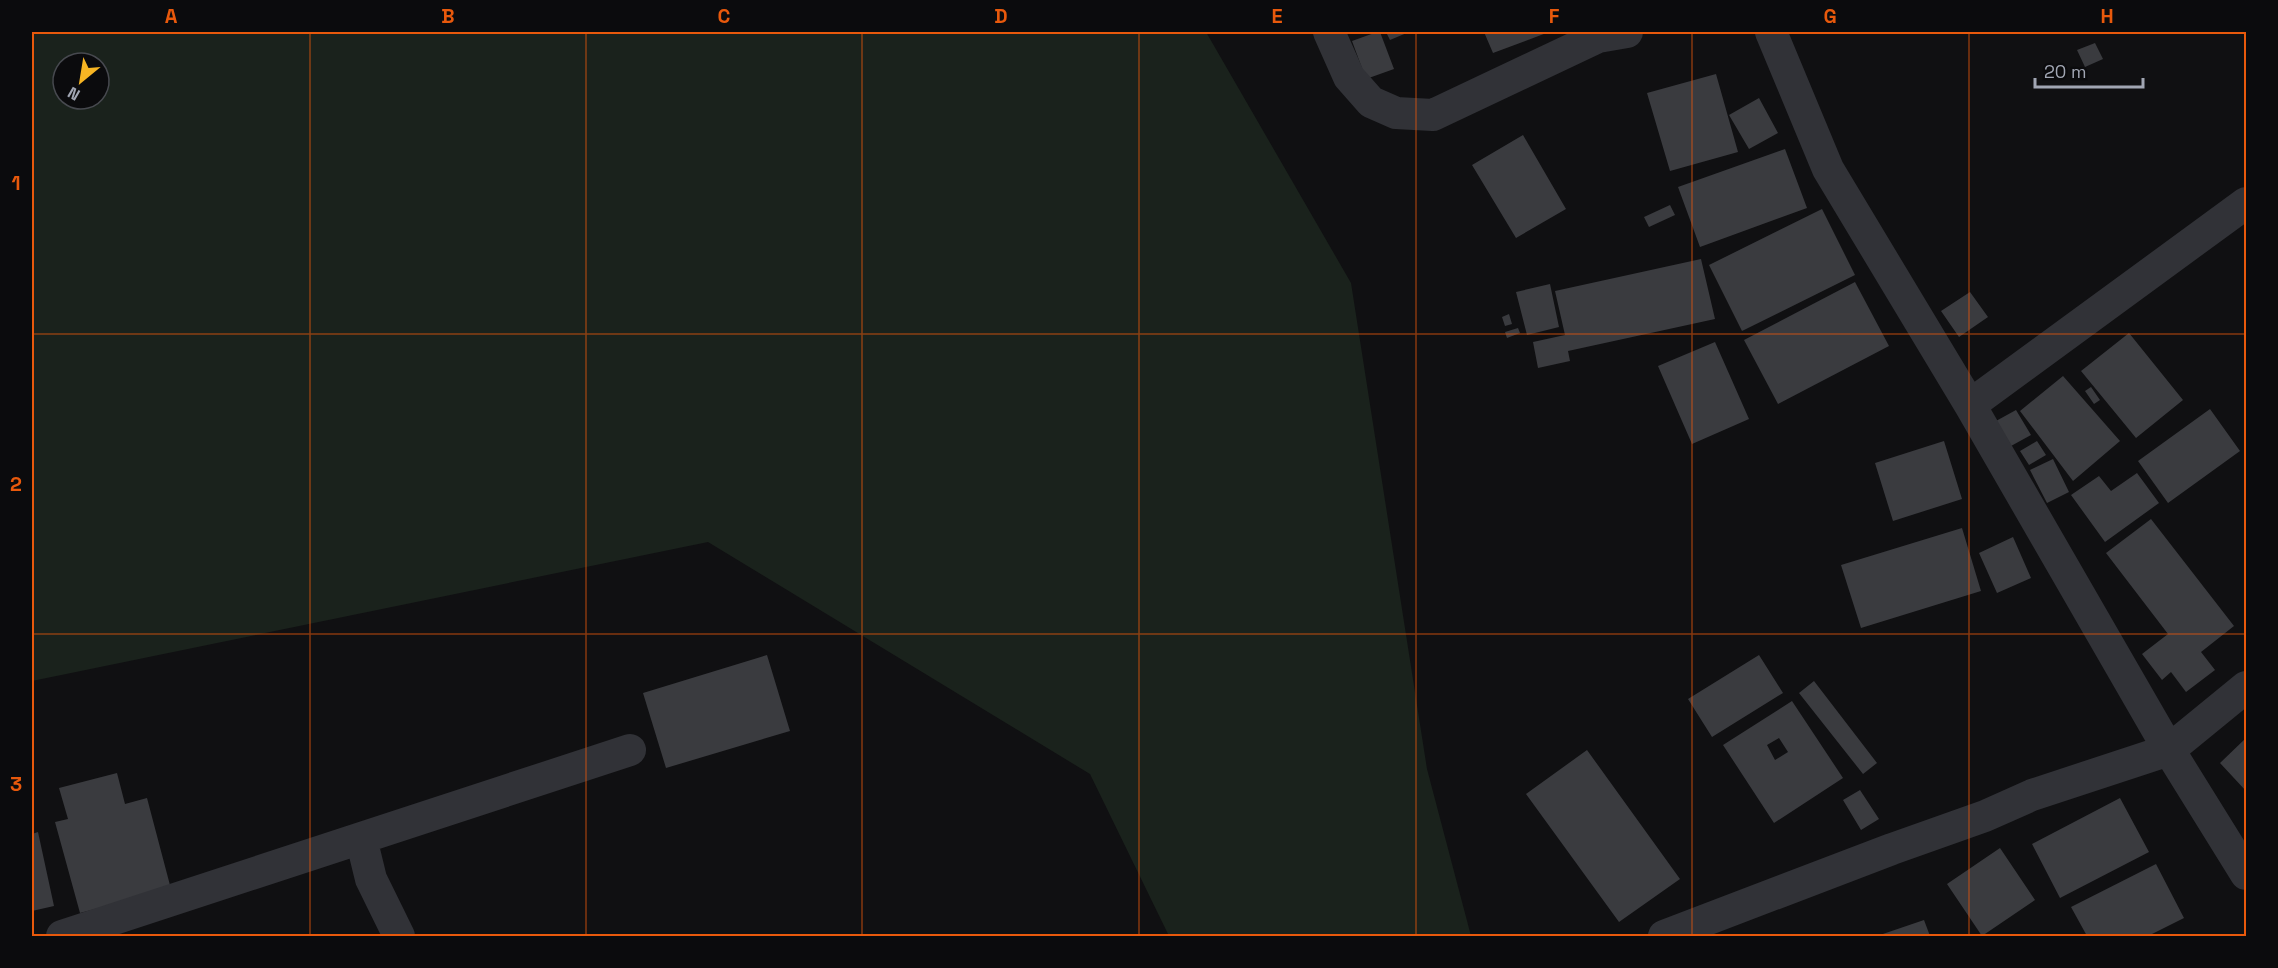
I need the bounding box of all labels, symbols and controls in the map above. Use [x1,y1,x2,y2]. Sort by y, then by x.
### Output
text: A [165,3,178,29]
text: B [441,3,455,29]
text: C [718,3,731,29]
text: D [994,3,1008,29]
text: E [1271,3,1283,29]
text: F [1549,3,1560,29]
text: G [1823,3,1837,29]
text: H [2100,3,2114,29]
north arrow [51,51,111,111]
scale bar [2035,51,2143,89]
text: 20 m [2044,60,2087,83]
text: N [64,82,84,105]
text: 1 [11,170,21,196]
text: 2 [10,471,22,497]
text: 3 [10,771,22,797]

